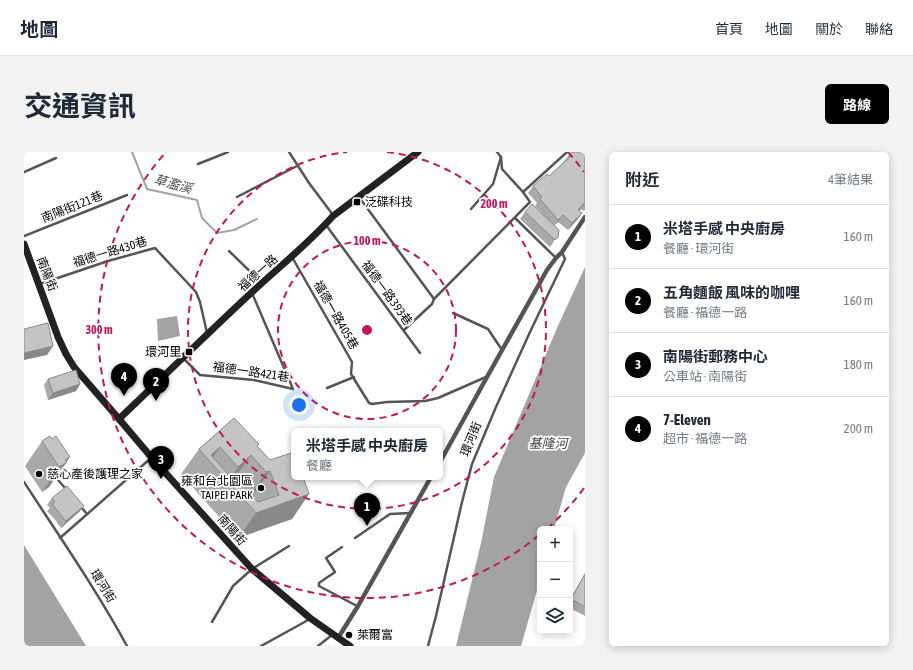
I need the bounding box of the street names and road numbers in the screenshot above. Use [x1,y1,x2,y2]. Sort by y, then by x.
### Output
street label: 南陽街121巷 [39,188,105,226]
street label: 福德一路430巷 [71,234,149,270]
street label: 福德一路 [235,252,281,294]
street label: 南陽街 [34,255,60,293]
street label: 福德一路393巷 [359,258,415,328]
street label: 福德一路405巷 [311,278,361,352]
street label: 福德一路421巷 [212,360,290,384]
street label: 環河街 [458,420,484,458]
street label: 南陽街 [215,512,249,548]
street label: 環河街 [88,567,118,605]

